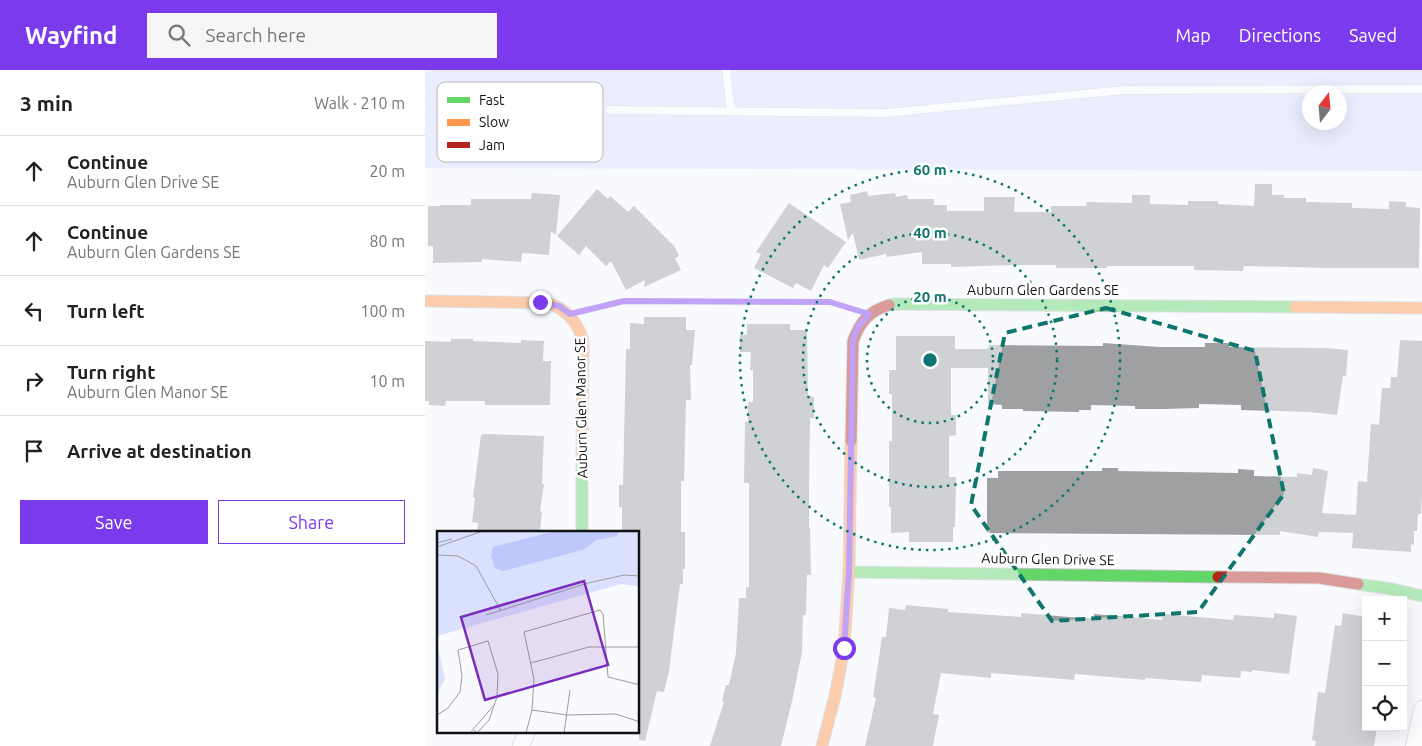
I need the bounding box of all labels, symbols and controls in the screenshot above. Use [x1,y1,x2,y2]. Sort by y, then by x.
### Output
search box [147,13,497,58]
icon: search [165,21,193,49]
text: Wayfind [25,22,117,49]
text: Search here [205,24,306,46]
text: Map [1175,25,1211,45]
text: Directions [1239,25,1321,45]
text: Saved [1349,25,1397,45]
legend [437,82,603,162]
north arrow [1302,85,1347,130]
text: 3 min [20,91,73,115]
text: Fast [479,92,505,108]
text: Walk · 210 m [314,94,405,112]
text: Slow [479,114,509,130]
text: Jam [479,137,505,153]
text: Continue [67,151,148,173]
icon: ahead [20,157,48,185]
text: 60 m [913,161,947,178]
text: 20 m [369,162,405,180]
text: Auburn Glen Drive SE [67,173,219,191]
text: Continue [67,221,148,243]
text: 40 m [913,224,947,241]
icon: ahead [20,227,48,255]
text: 80 m [369,232,405,250]
text: Auburn Glen Gardens SE [67,243,241,261]
street label: Auburn Glen Gardens SE [967,282,1119,298]
text: 20 m [913,288,947,305]
route end [529,291,552,314]
icon: left [20,297,48,325]
text: Turn left [67,300,145,322]
text: 100 m [360,302,405,320]
street label: Auburn Glen Manor SE [572,337,590,479]
centre of rings [921,351,939,369]
text: Turn right [67,361,155,383]
icon: right [20,367,48,395]
text: 10 m [369,372,405,390]
text: Auburn Glen Manor SE [67,383,228,401]
icon: arrive [20,437,48,465]
text: Arrive at destination [67,440,252,462]
button: Save [20,500,208,544]
button: Share [218,500,405,544]
inset map [437,531,640,734]
street label: Auburn Glen Drive SE [981,550,1115,568]
map controls [1362,596,1407,731]
button: + [1362,596,1407,641]
route start [833,637,856,660]
button: − [1362,641,1407,686]
button: locate [1362,686,1407,731]

